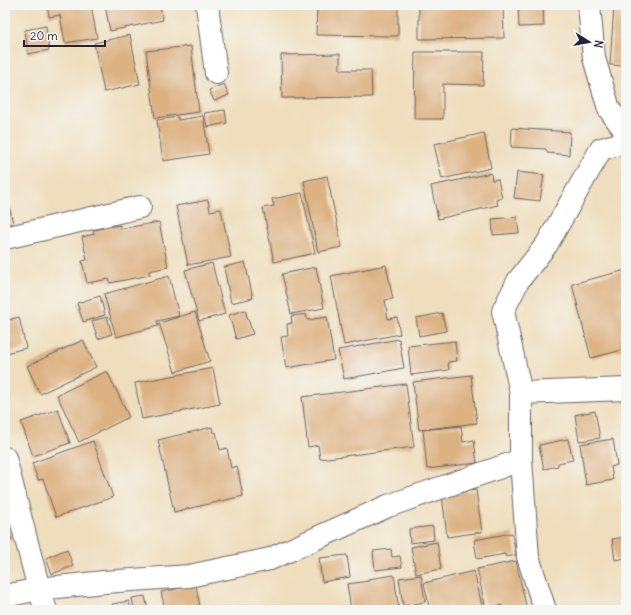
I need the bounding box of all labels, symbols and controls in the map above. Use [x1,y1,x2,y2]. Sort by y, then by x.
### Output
scale bar [24,22,105,48]
north arrow [569,22,609,62]
text: 20 m [30,28,58,43]
text: N [591,39,606,49]

